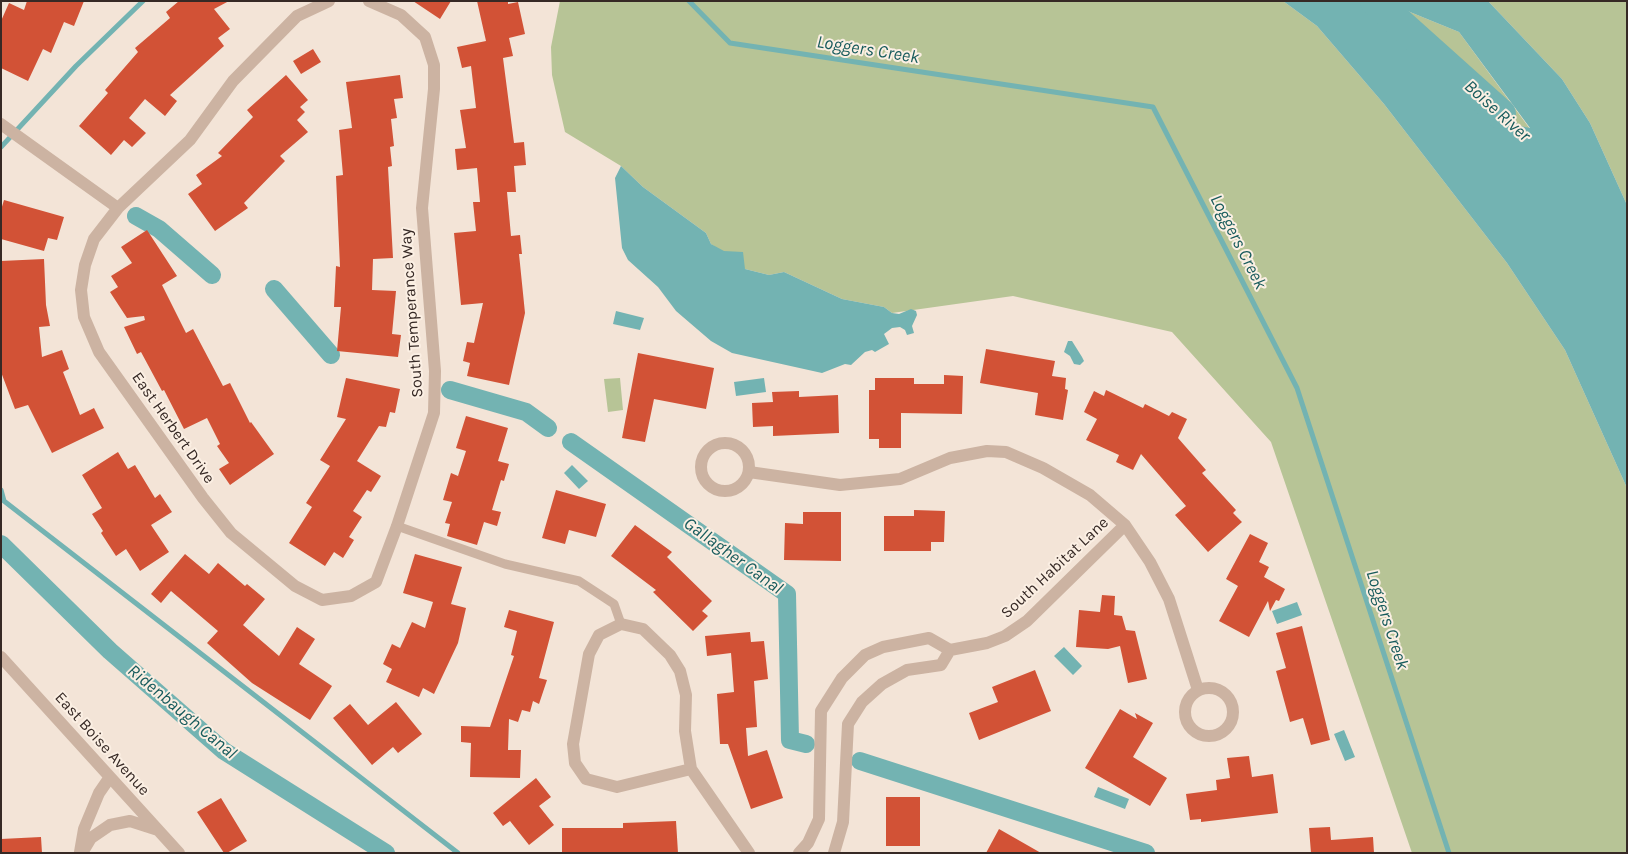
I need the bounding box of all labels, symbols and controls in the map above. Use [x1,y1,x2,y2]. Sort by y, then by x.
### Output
water label: Loggers Creek [815,31,921,69]
water label: Boise River [1459,76,1535,146]
water label: Loggers Creek [1205,191,1271,293]
street label: South Temperance Way [397,228,427,398]
street label: East Herbert Drive [127,369,219,487]
water label: Gallagher Canal [679,513,787,599]
street label: South Habitat Lane [997,513,1113,623]
water label: Loggers Creek [1361,567,1413,673]
water label: Ridenbaugh Canal [123,660,241,764]
street label: East Boise Avenue [51,688,153,800]

